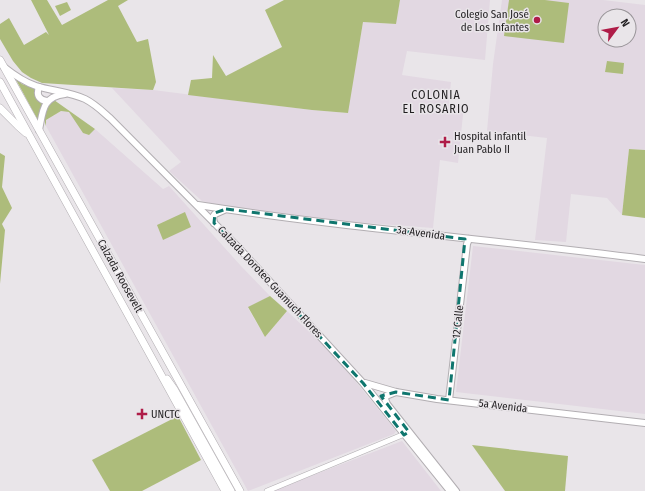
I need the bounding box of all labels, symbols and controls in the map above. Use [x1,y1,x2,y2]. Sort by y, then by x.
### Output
place label: Colegio San José de Los Infantes [455,8,529,34]
north arrow [597,8,637,48]
marker: Colegio San José de Los Infantes [532,15,542,25]
text: N [618,17,632,29]
district label: COLONIA EL ROSARIO [402,88,470,116]
place label: Hospital infantil Juan Pablo II [454,130,526,156]
marker: Hospital infantil Juan Pablo II [439,136,451,148]
street label: 3a Avenida [396,223,446,243]
street label: Calzada Doroteo Guamuch Flores [215,224,325,341]
street label: Calzada Roosevelt [95,237,146,315]
street label: 12 Calle [450,305,466,339]
street label: 5a Avenida [478,397,528,415]
marker: UNCTC [136,408,148,420]
place label: UNCTC [151,408,180,421]

